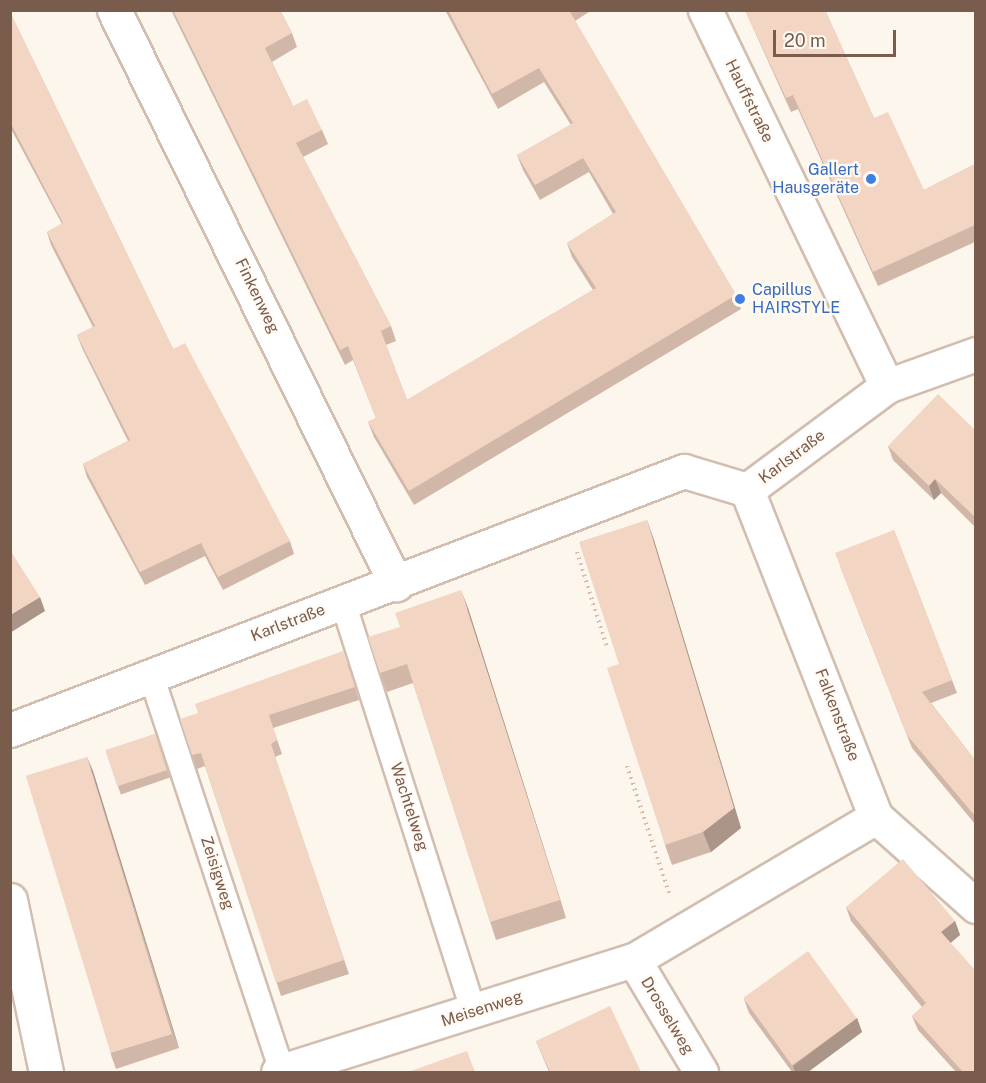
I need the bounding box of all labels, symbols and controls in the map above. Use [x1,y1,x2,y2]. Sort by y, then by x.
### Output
scale bar [776,18,899,56]
text: 20 m [784,30,826,51]
street label: Hauffstraße [721,56,777,146]
place label: Gallert Hausgeräte [772,160,859,198]
marker: Gallert Hausgeräte [864,172,878,186]
street label: Finkenweg [231,256,283,336]
place label: Capillus HAIRSTYLE [752,280,840,318]
marker: Capillus HAIRSTYLE [733,292,747,306]
street label: Karlstraße [755,426,829,488]
street label: Karlstraße [248,600,328,646]
street label: Falkenstraße [811,666,863,764]
street label: Wachtelweg [386,760,432,854]
street label: Zeisigweg [196,834,238,912]
street label: Drosselweg [636,974,698,1058]
street label: Meisenweg [439,987,525,1031]

